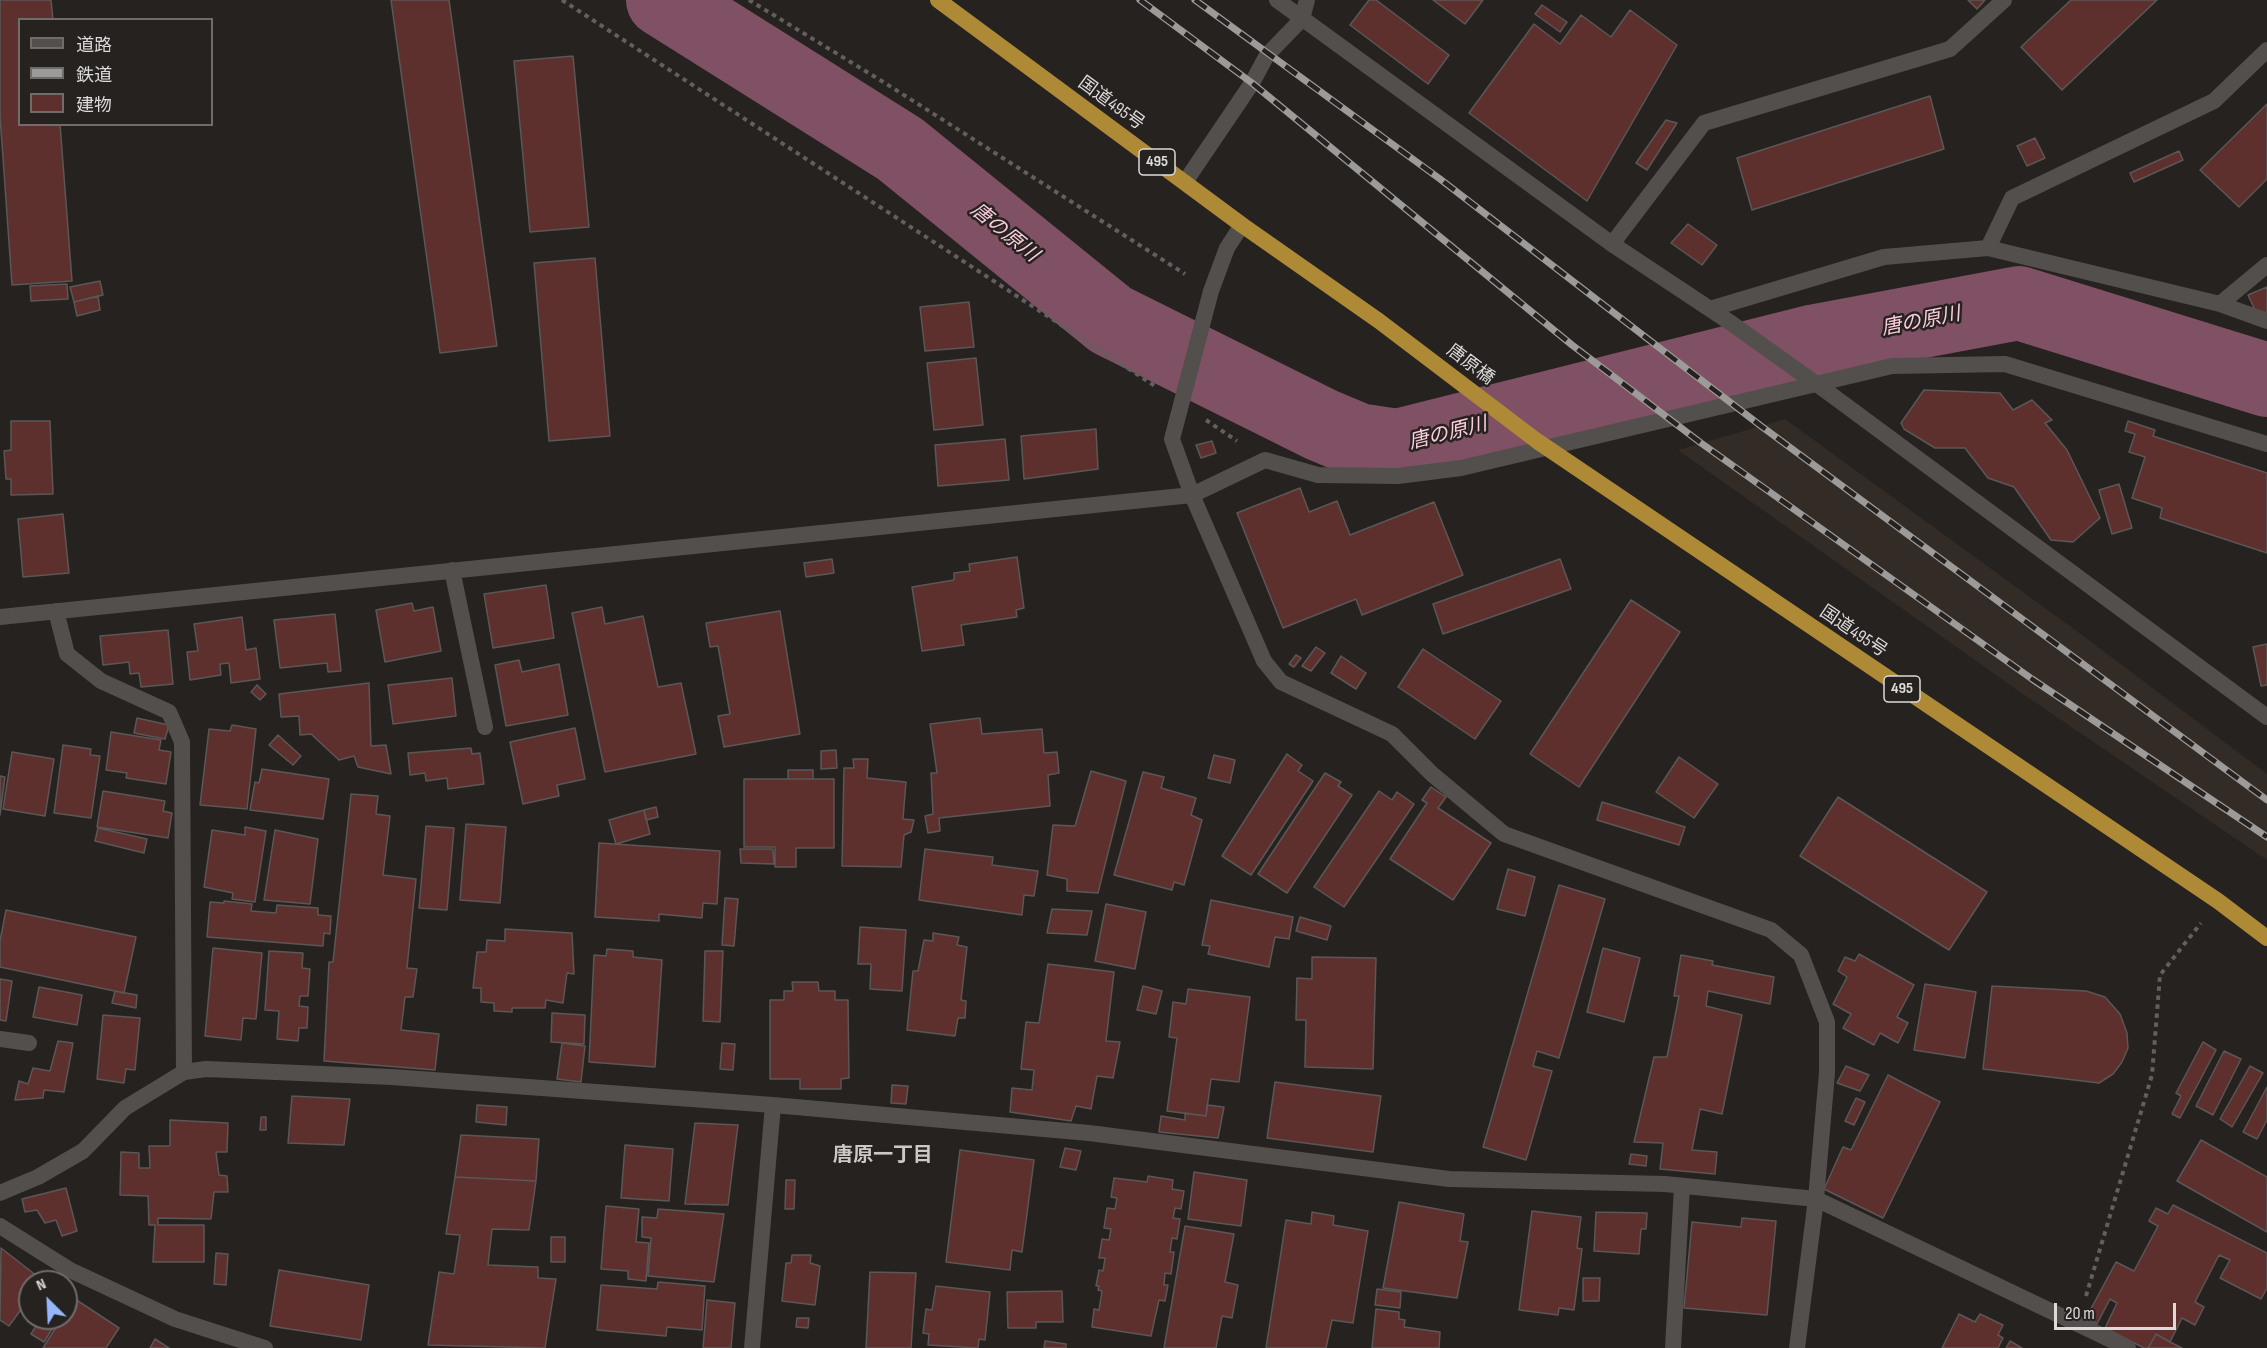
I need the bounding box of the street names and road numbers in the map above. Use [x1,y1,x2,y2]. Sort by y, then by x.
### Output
street label: 国道495号 [1074,73,1148,135]
road number: 495 [1139,149,1175,175]
street label: 唐原橋 [1442,340,1498,390]
street label: 国道495号 [1815,602,1891,662]
road number: 495 [1884,676,1920,702]

